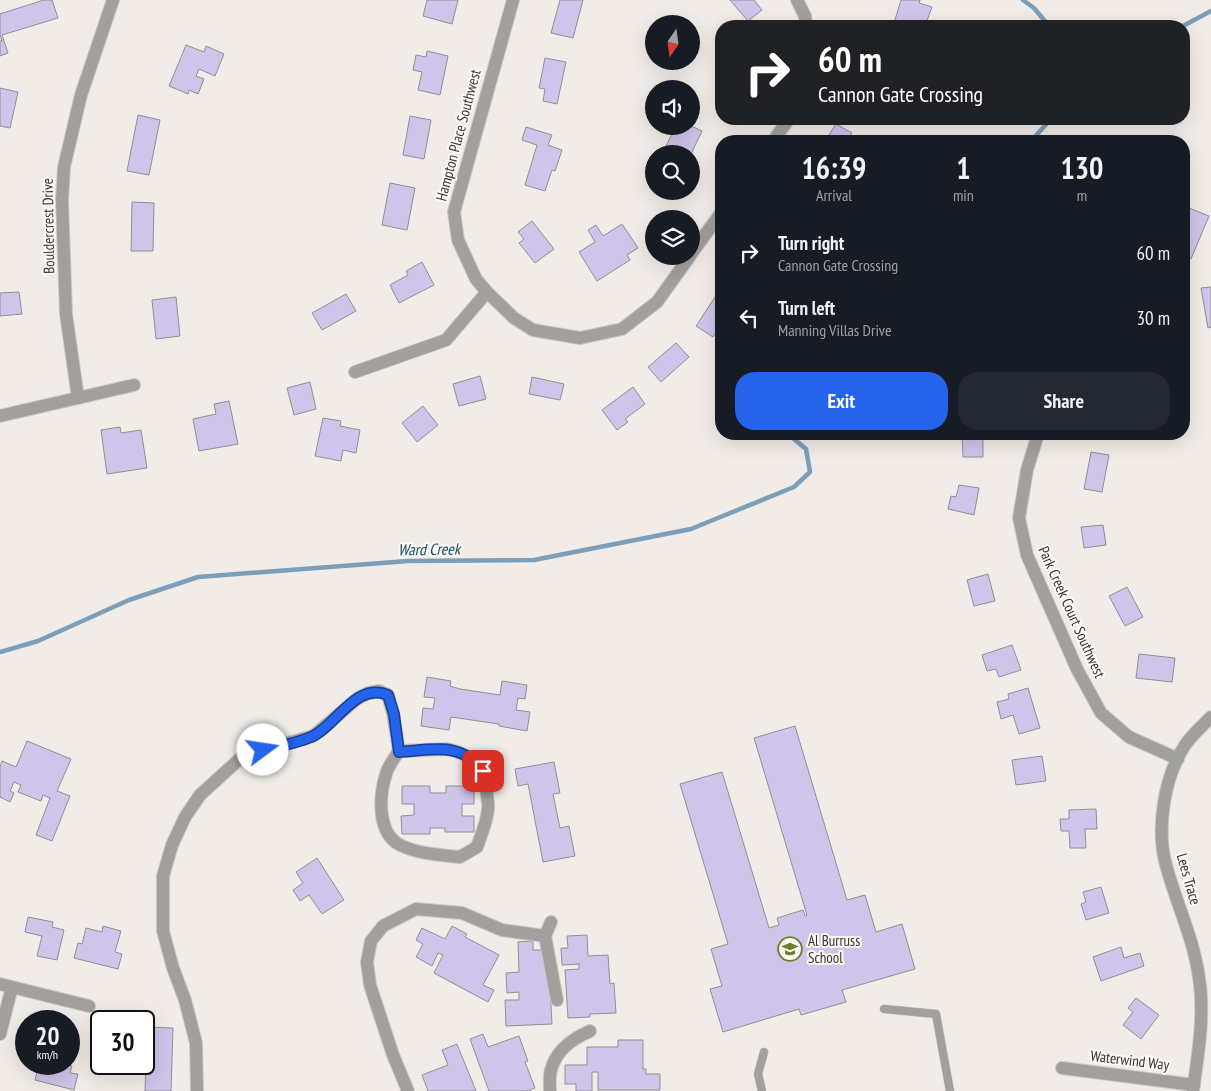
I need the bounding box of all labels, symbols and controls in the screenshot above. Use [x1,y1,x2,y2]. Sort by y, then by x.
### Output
north arrow [645,15,700,70]
map controls [645,15,700,265]
text: 60 m [818,36,882,82]
icon: right [735,40,800,105]
street label: Hampton Place Southwest [431,67,485,203]
button: sound [645,80,700,135]
text: Cannon Gate Crossing [818,80,983,108]
button: search [645,145,700,200]
text: 16:39 [802,148,866,187]
text: 1 [956,148,971,187]
text: 130 [1060,148,1103,187]
street label: Bouldercrest Drive [38,178,58,274]
text: Arrival [816,185,852,205]
text: min [953,185,974,205]
text: m [1077,185,1087,205]
button: layers [645,210,700,265]
text: Turn right [778,231,844,255]
icon: right [735,239,763,267]
text: 60 m [1137,241,1170,265]
text: Cannon Gate Crossing [778,255,898,275]
text: Turn left [778,296,835,320]
icon: left [735,304,763,332]
text: 30 m [1137,306,1170,330]
text: Manning Villas Drive [778,320,892,340]
button: Exit [735,372,948,430]
button: Share [958,372,1170,430]
water label: Ward Creek [398,538,462,560]
street label: Park Creek Court Southwest [1034,543,1110,681]
position arrow [236,723,288,775]
pin [462,750,504,792]
icon: arrive [469,757,497,785]
street label: Lees Trace [1173,851,1205,907]
place label: Al Burruss School [808,931,860,967]
school or university icon: Al Burruss School [777,936,803,962]
speed limit sign: 30 [90,1010,155,1075]
text: 20 [36,1020,59,1052]
street label: Waterwind Way [1090,1046,1171,1074]
text: km/h [37,1047,58,1062]

